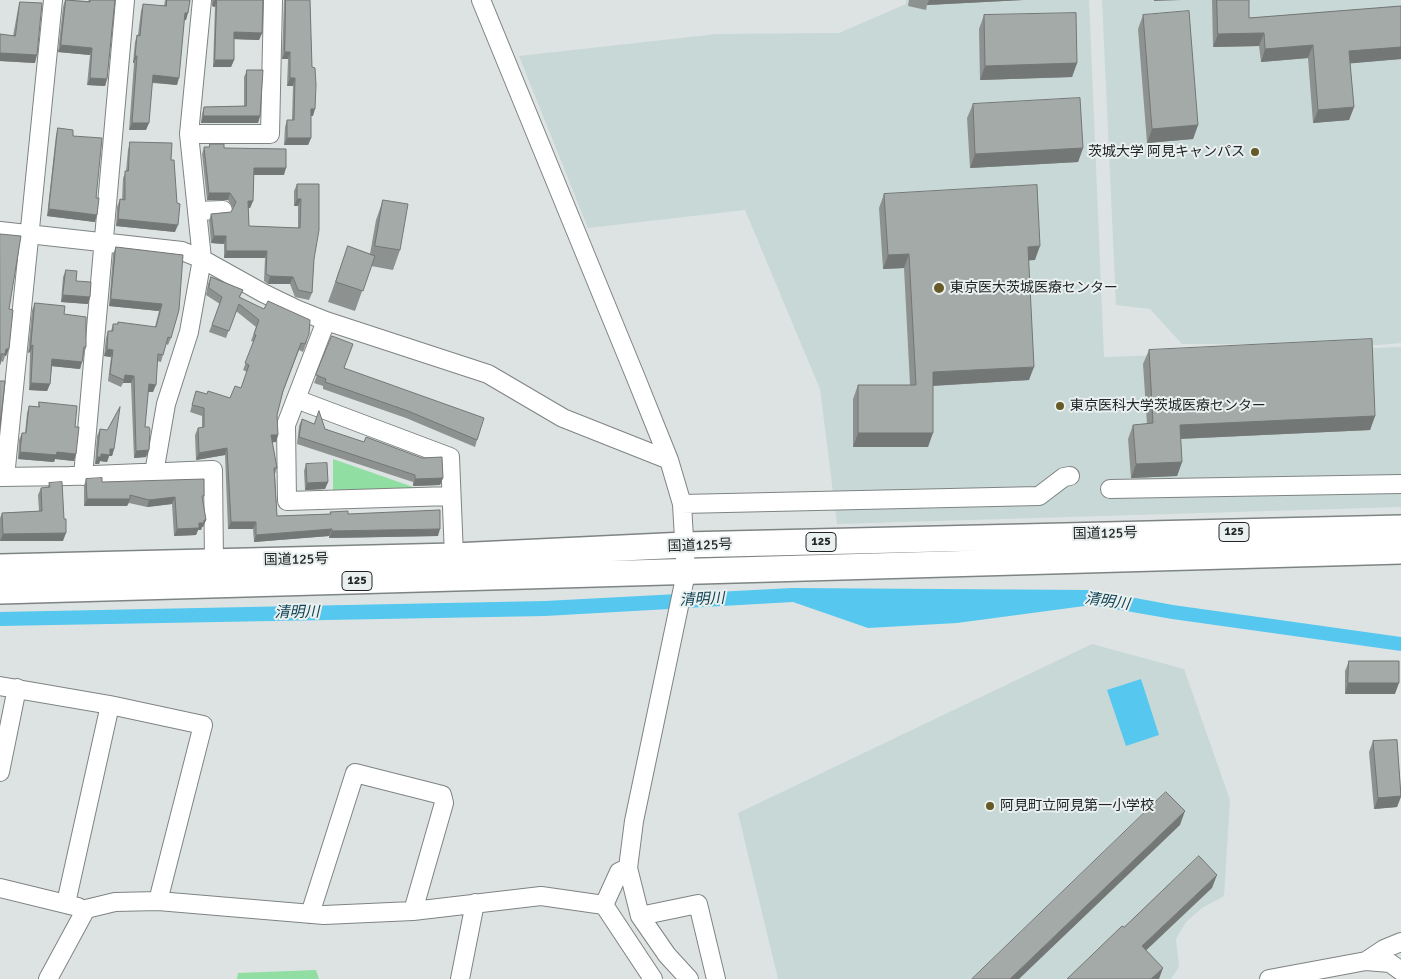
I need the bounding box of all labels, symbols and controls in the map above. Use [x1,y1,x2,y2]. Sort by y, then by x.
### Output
place label: 茨城大学 阿見キャンパス [1088,144,1245,160]
marker: 茨城大学 阿見キャンパス [1249,146,1261,158]
place label: 東京医大茨城医療センター [950,280,1118,296]
marker: 東京医大茨城医療センター [932,281,946,295]
place label: 東京医科大学茨城医療センター [1070,398,1266,414]
marker: 東京医科大学茨城医療センター [1054,400,1066,412]
road number: 125 [1219,522,1249,542]
street label: 国道125号 [1073,525,1137,543]
road number: 125 [806,532,836,552]
street label: 国道125号 [667,536,733,556]
street label: 国道125号 [264,551,328,569]
road number: 125 [342,572,372,590]
water label: 清明川 [679,590,725,610]
water label: 清明川 [1083,590,1131,614]
water label: 清明川 [274,604,320,622]
place label: 阿見町立阿見第一小学校 [1000,798,1154,814]
marker: 阿見町立阿見第一小学校 [984,800,996,812]

